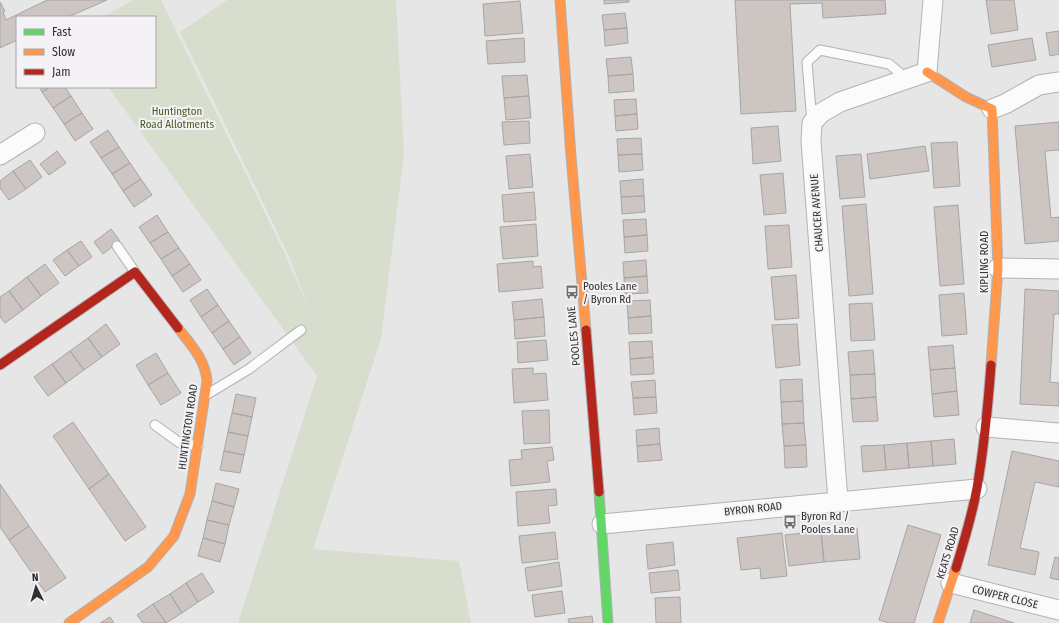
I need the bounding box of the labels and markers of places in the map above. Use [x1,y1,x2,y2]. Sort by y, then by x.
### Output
place label: Pooles Lane / Byron Rd [583,280,637,306]
bus stop icon: Pooles Lane / Byron Rd [564,284,580,300]
place label: Byron Rd / Pooles Lane [801,510,855,536]
bus stop icon: Byron Rd / Pooles Lane [782,514,798,530]

